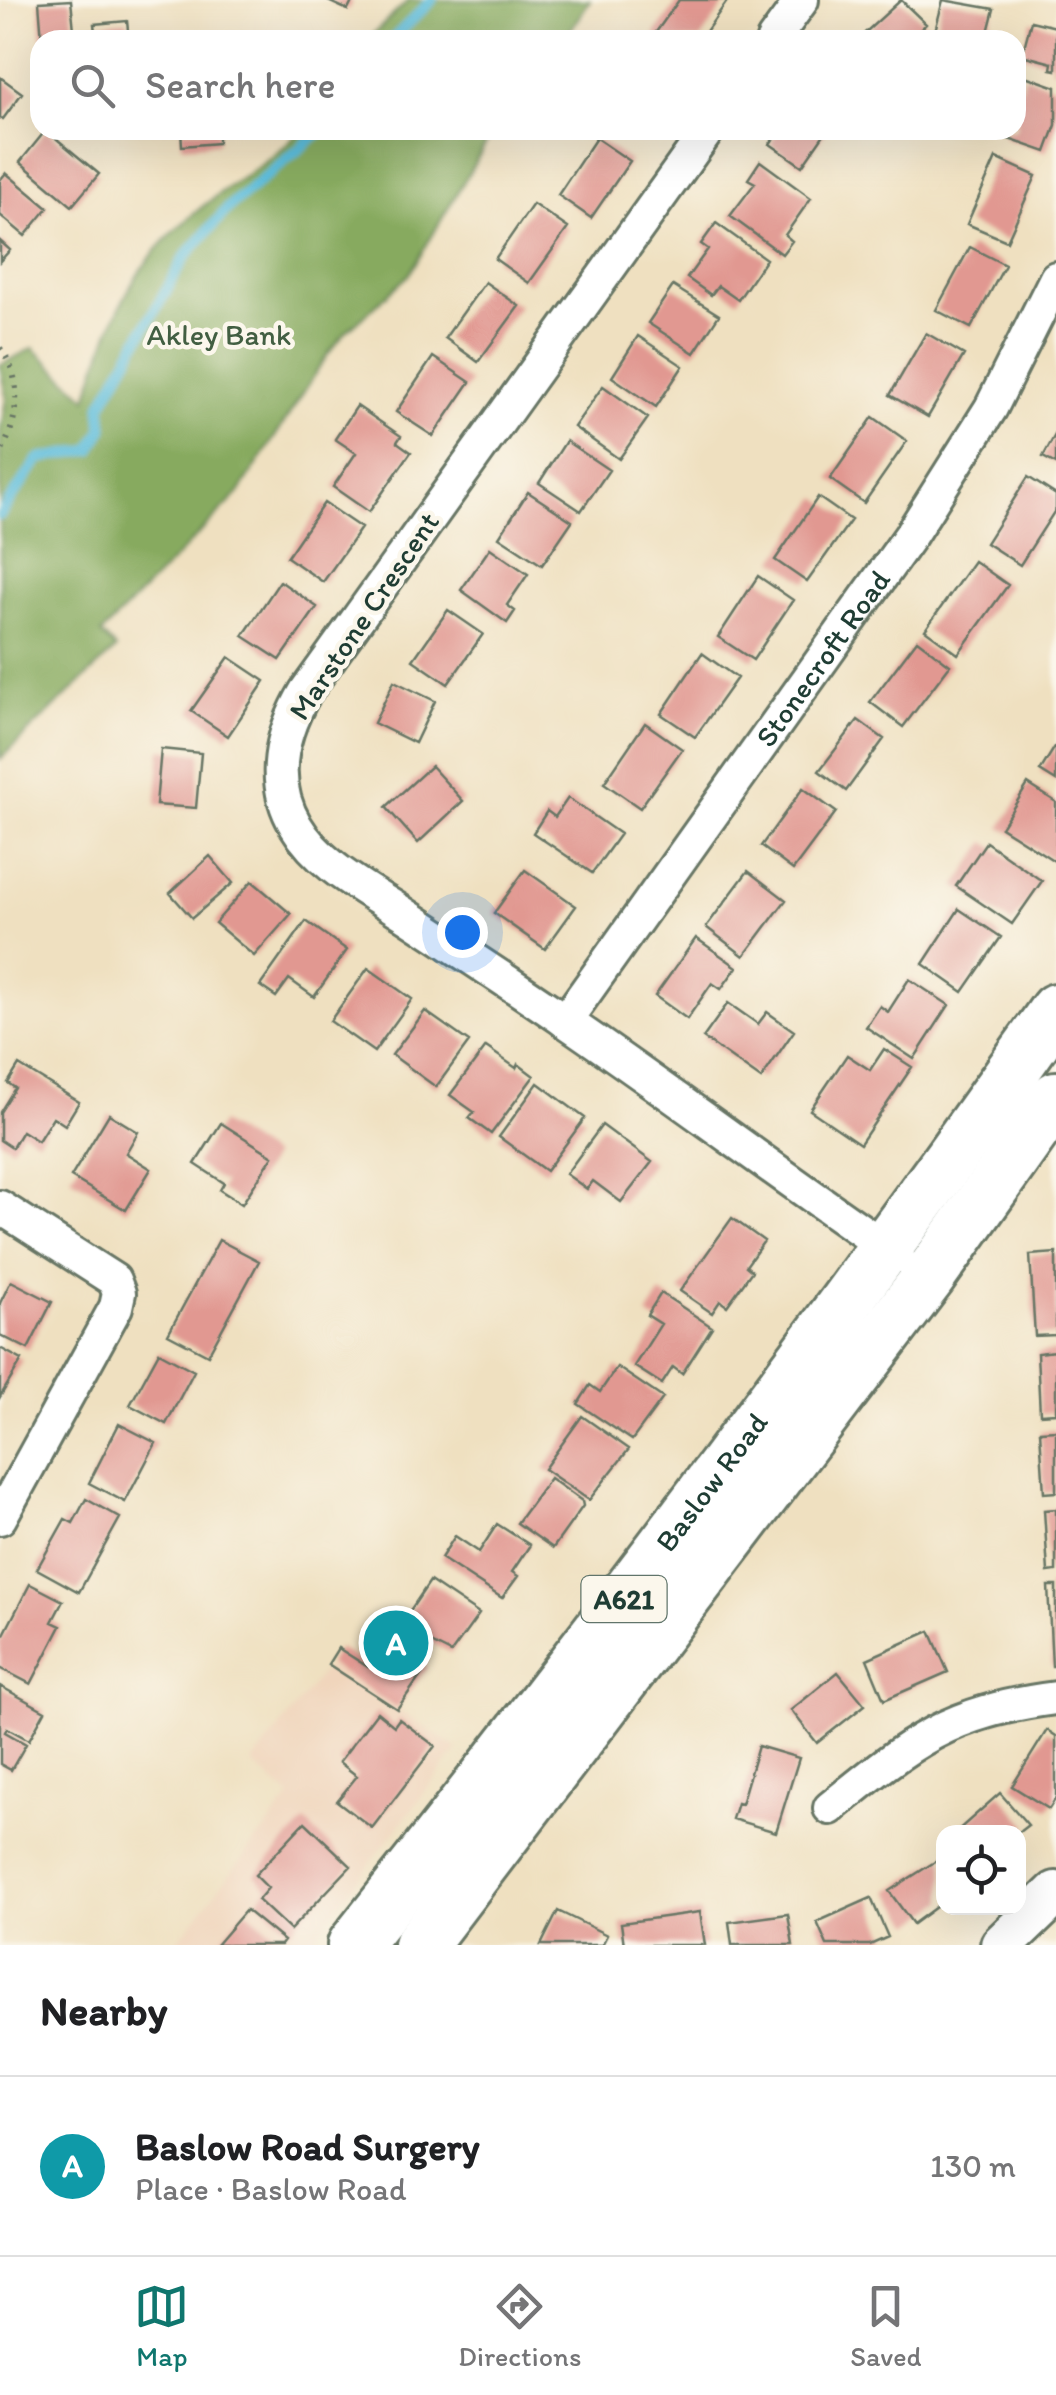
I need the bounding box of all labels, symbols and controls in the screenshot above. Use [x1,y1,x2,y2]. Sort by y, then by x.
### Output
search box [30,30,1026,140]
icon: search [65,58,120,113]
text: Search here [145,62,336,108]
park label: Akley Bank [147,316,291,353]
street label: Marstone Crescent [280,505,447,727]
street label: Stonecroft Road [747,562,898,754]
your location [437,907,488,958]
street label: Baslow Road [647,1404,776,1559]
road number: A621 [582,1576,666,1622]
pin: A [364,1606,428,1680]
map controls [936,1825,1026,1915]
button: locate [936,1825,1026,1915]
text: Nearby [40,1985,167,2036]
text: Baslow Road Surgery [135,2124,479,2170]
text: A [62,2147,83,2185]
text: 130 m [930,2147,1016,2185]
text: Place · Baslow Road [135,2170,407,2208]
tab: Map [134,2279,189,2373]
tab: Directions [458,2279,581,2373]
tab: Saved [850,2279,922,2373]

